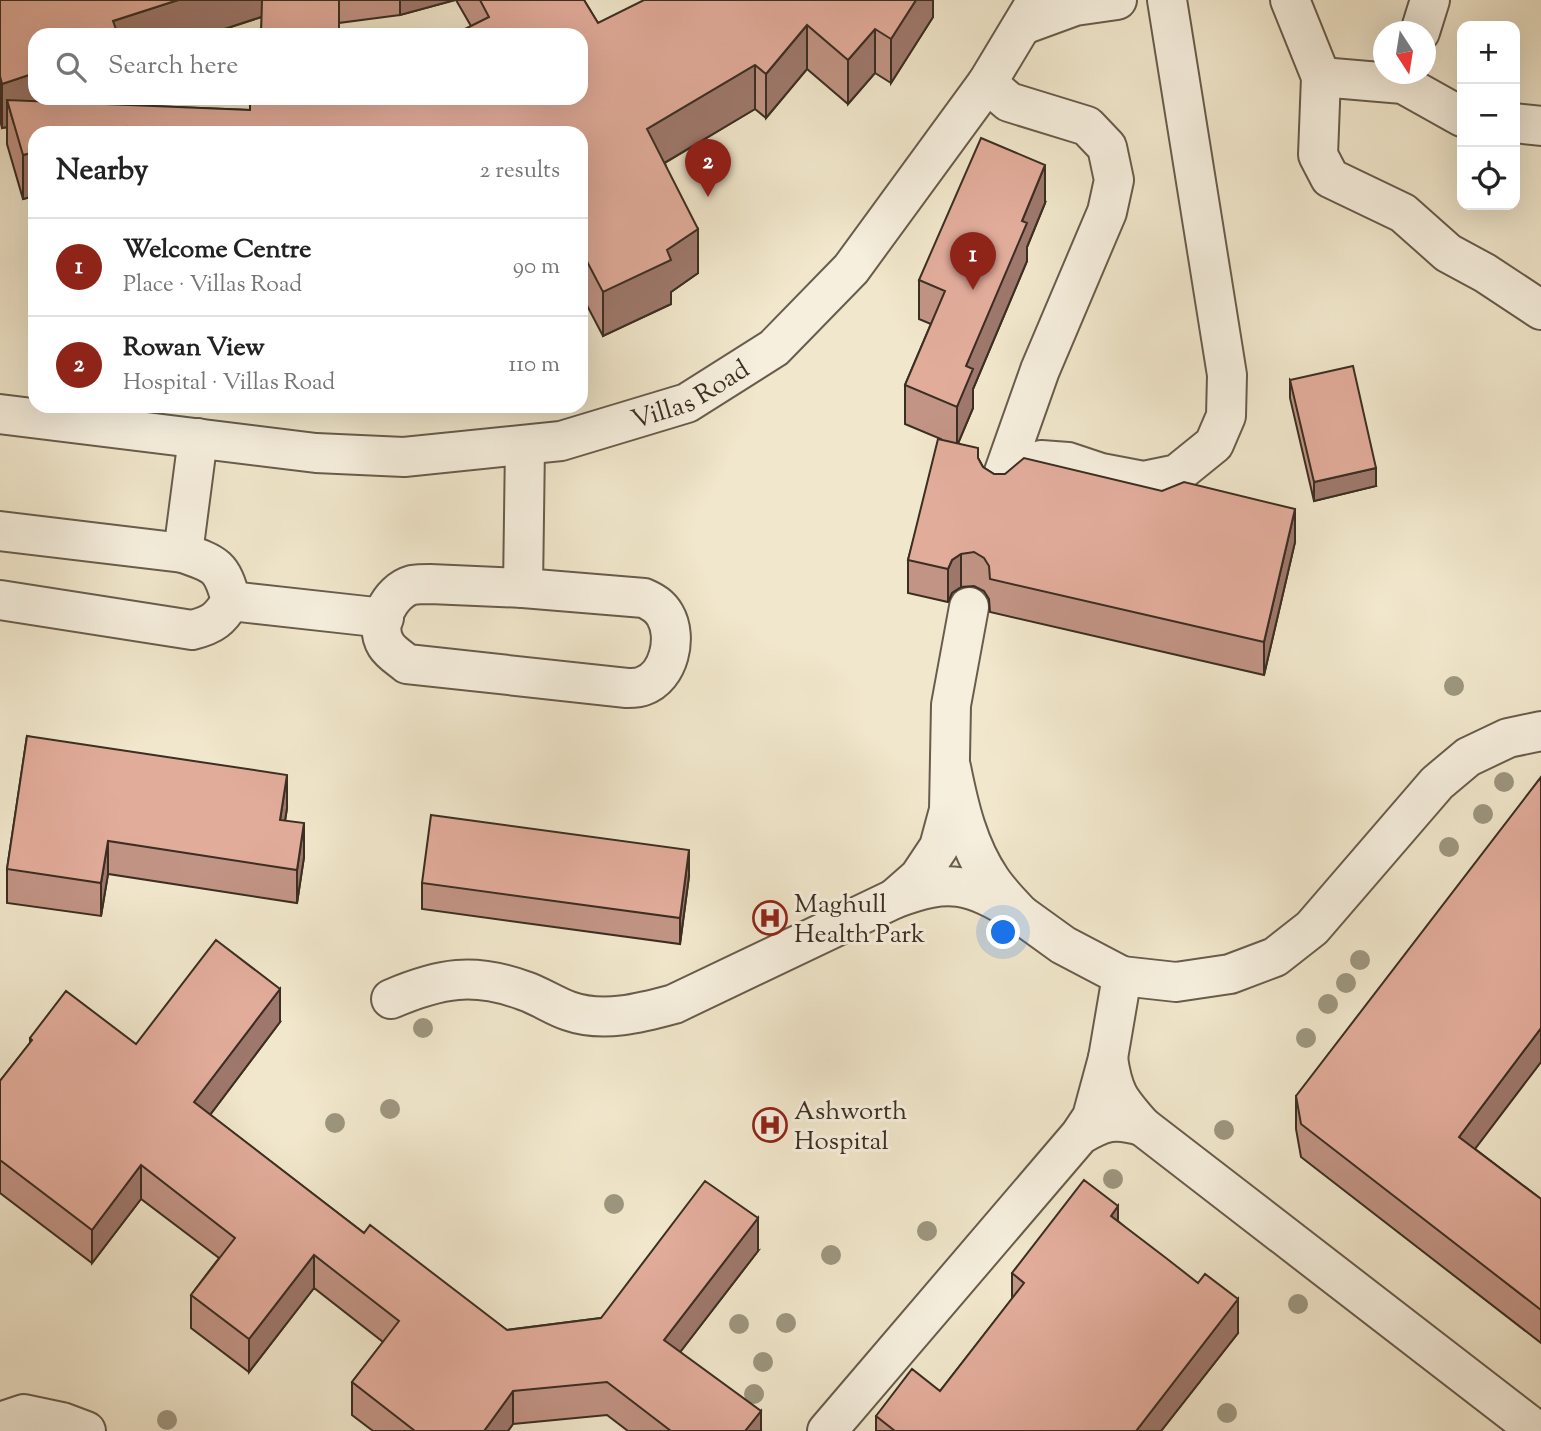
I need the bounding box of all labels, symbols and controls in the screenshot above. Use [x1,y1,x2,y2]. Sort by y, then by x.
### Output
north arrow [1373,21,1436,84]
map controls [1457,21,1520,210]
button: + [1457,21,1520,84]
search box [28,28,588,105]
icon: search [52,48,90,86]
text: Search here [108,48,238,85]
button: − [1457,84,1520,147]
pin: 2 [685,139,731,197]
button: locate [1457,147,1520,210]
text: Nearby [56,150,148,193]
text: 2 results [480,155,560,188]
text: Welcome Centre [123,232,311,269]
pin: 1 [950,232,996,290]
text: 1 [75,251,83,284]
text: 90 m [513,251,560,284]
text: Place · Villas Road [123,269,302,302]
text: Rowan View [123,330,265,367]
text: 2 [74,349,84,382]
text: 110 m [509,349,560,382]
street label: Villas Road [627,352,758,440]
text: Hospital · Villas Road [123,367,335,400]
place label: Maghull Health Park [794,887,925,954]
hospital icon: Maghull Health Park [751,899,789,937]
your location [986,915,1020,949]
place label: Ashworth Hospital [794,1094,907,1161]
hospital icon: Ashworth Hospital [751,1106,789,1144]

